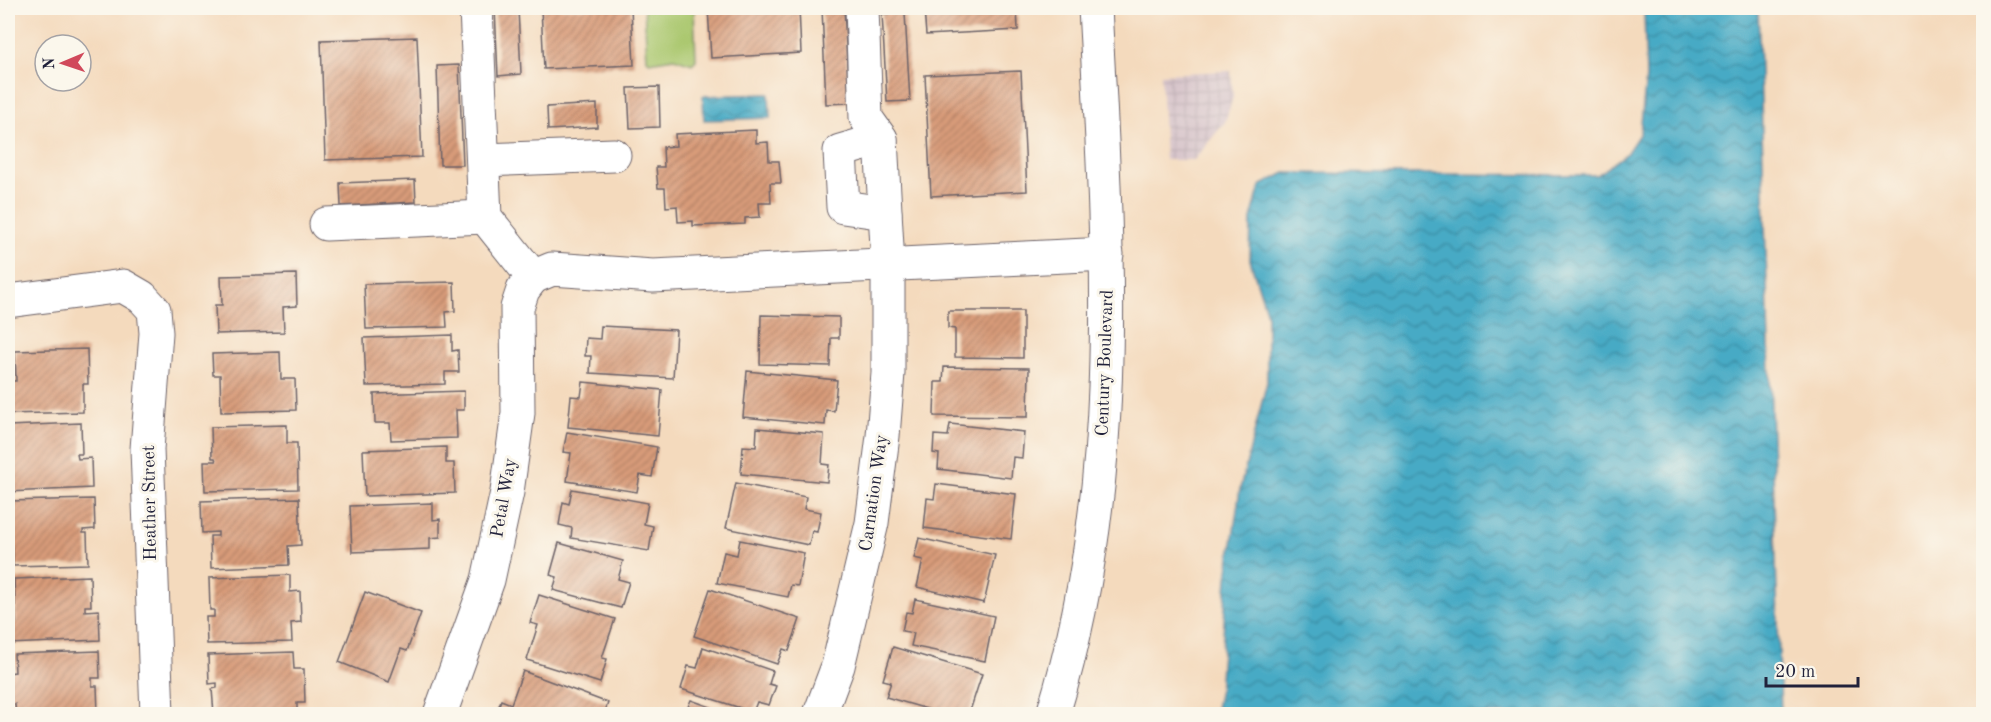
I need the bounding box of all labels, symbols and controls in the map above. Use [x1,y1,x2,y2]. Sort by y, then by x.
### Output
north arrow [33,33,93,93]
text: N [42,56,58,70]
street label: Century Boulevard [1093,289,1117,437]
street label: Carnation Way [857,433,891,553]
street label: Heather Street [140,445,160,561]
street label: Petal Way [488,456,520,539]
scale bar [1766,650,1858,688]
text: 20 m [1775,663,1815,681]

